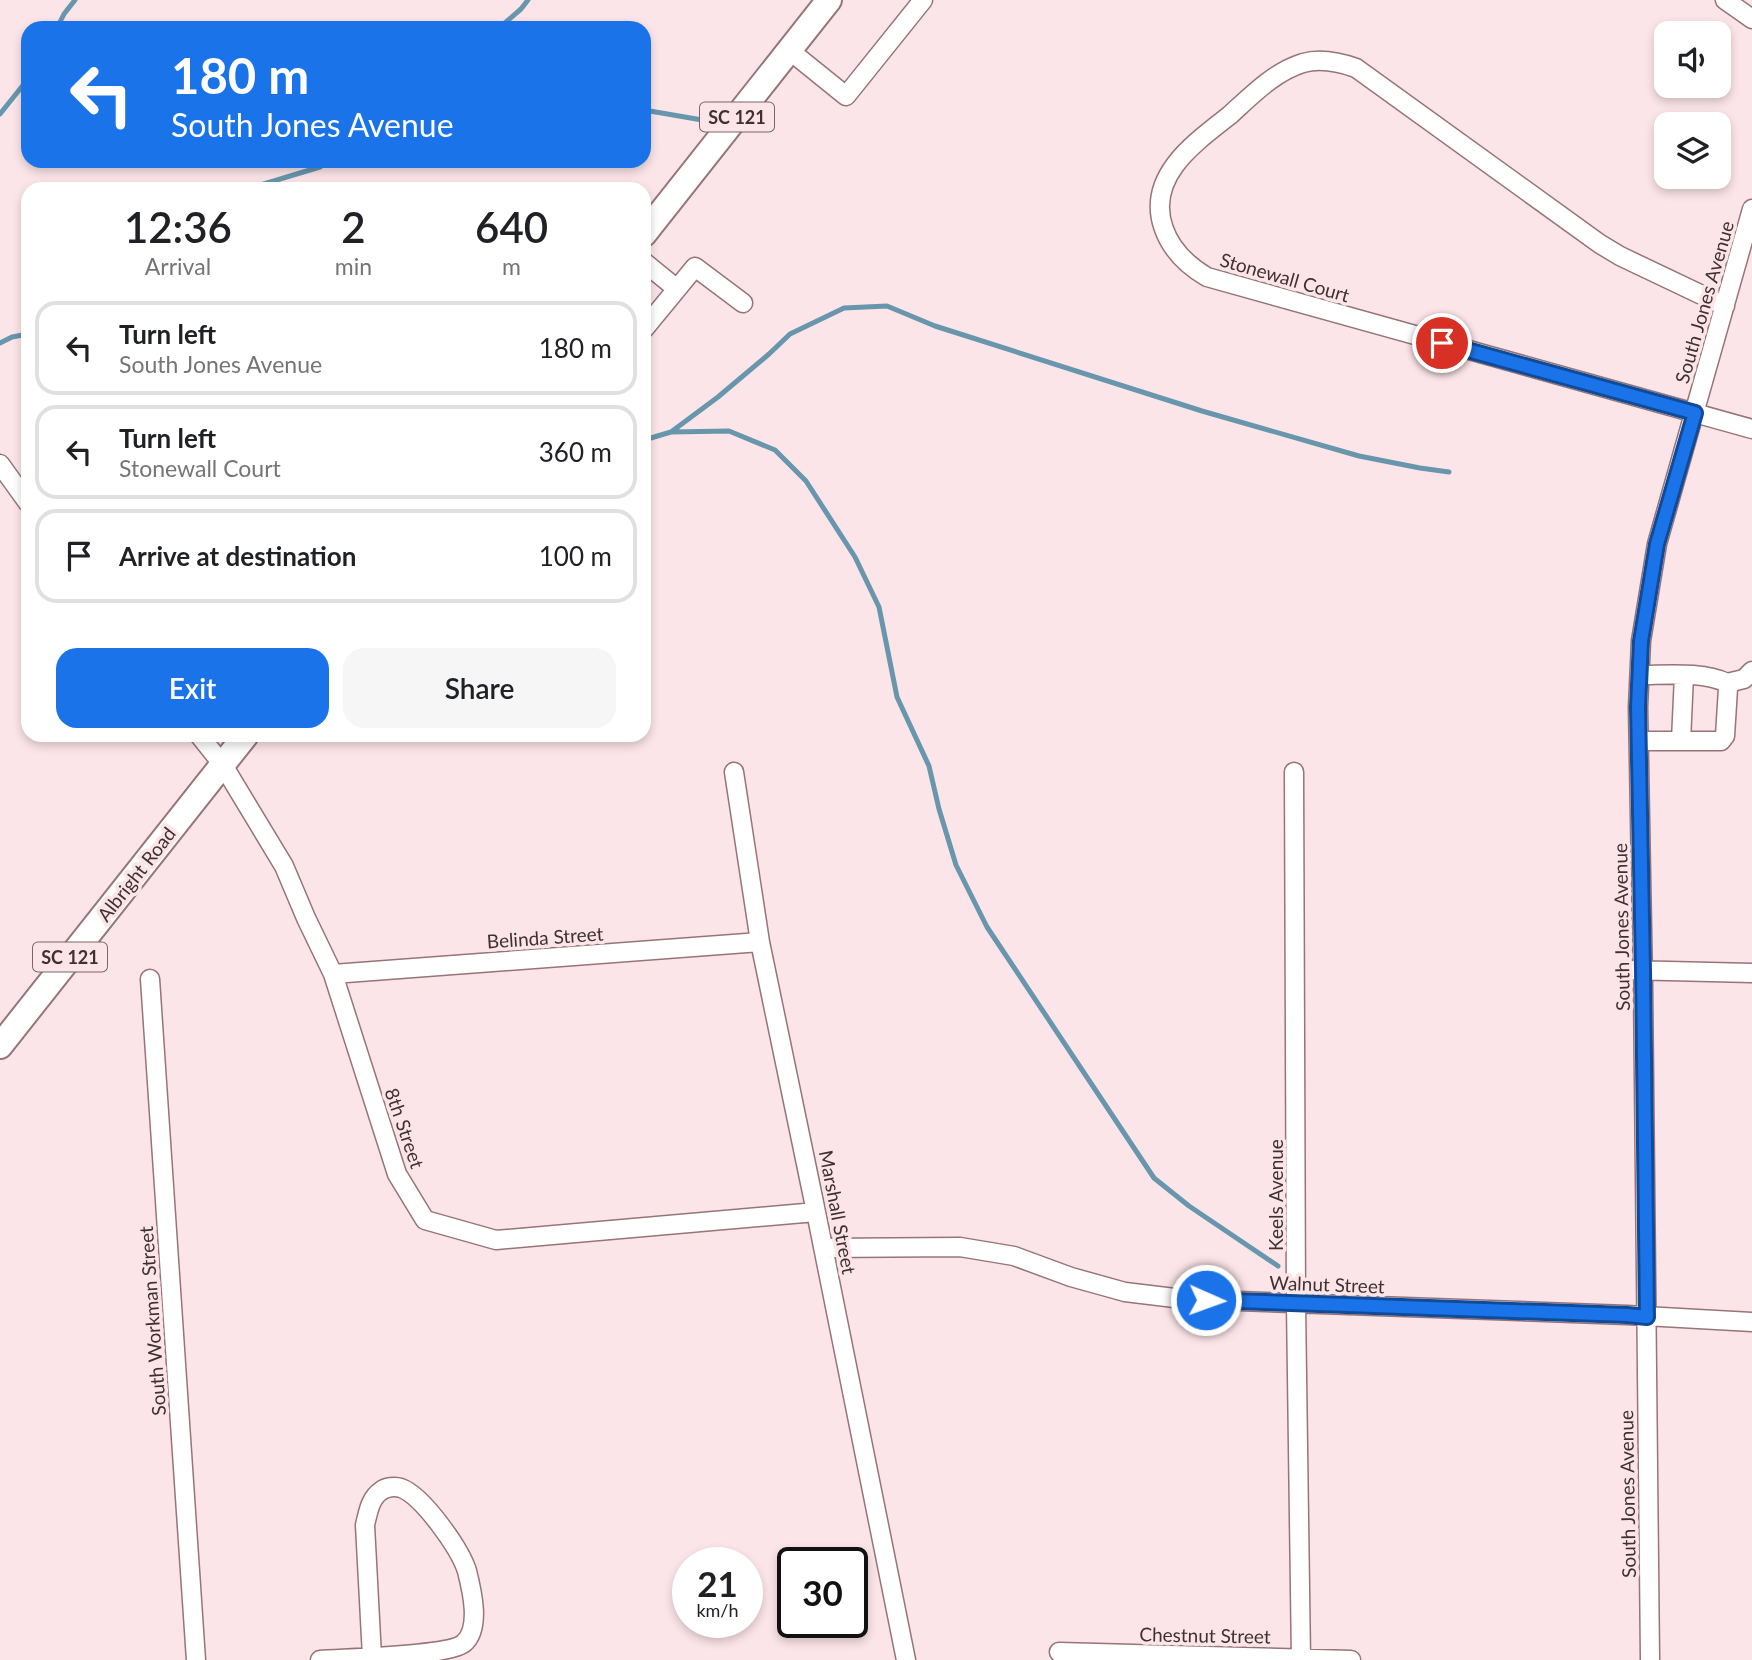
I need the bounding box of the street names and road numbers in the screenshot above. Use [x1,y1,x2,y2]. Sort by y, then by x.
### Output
road number: SC 121 [700,103,774,132]
street label: South Jones Avenue [1670,218,1738,386]
street label: Stonewall Court [1218,248,1353,307]
street label: Albright Road [92,822,180,926]
street label: South Jones Avenue [1608,843,1634,1011]
street label: Belinda Street [486,921,604,953]
road number: SC 121 [33,942,107,972]
street label: 8th Street [381,1085,429,1171]
street label: Keels Avenue [1264,1139,1287,1251]
street label: Marshall Street [815,1148,861,1276]
street label: South Workman Street [134,1225,170,1417]
street label: Walnut Street [1269,1270,1385,1298]
street label: South Jones Avenue [1614,1410,1640,1578]
street label: Chestnut Street [1139,1622,1271,1648]

